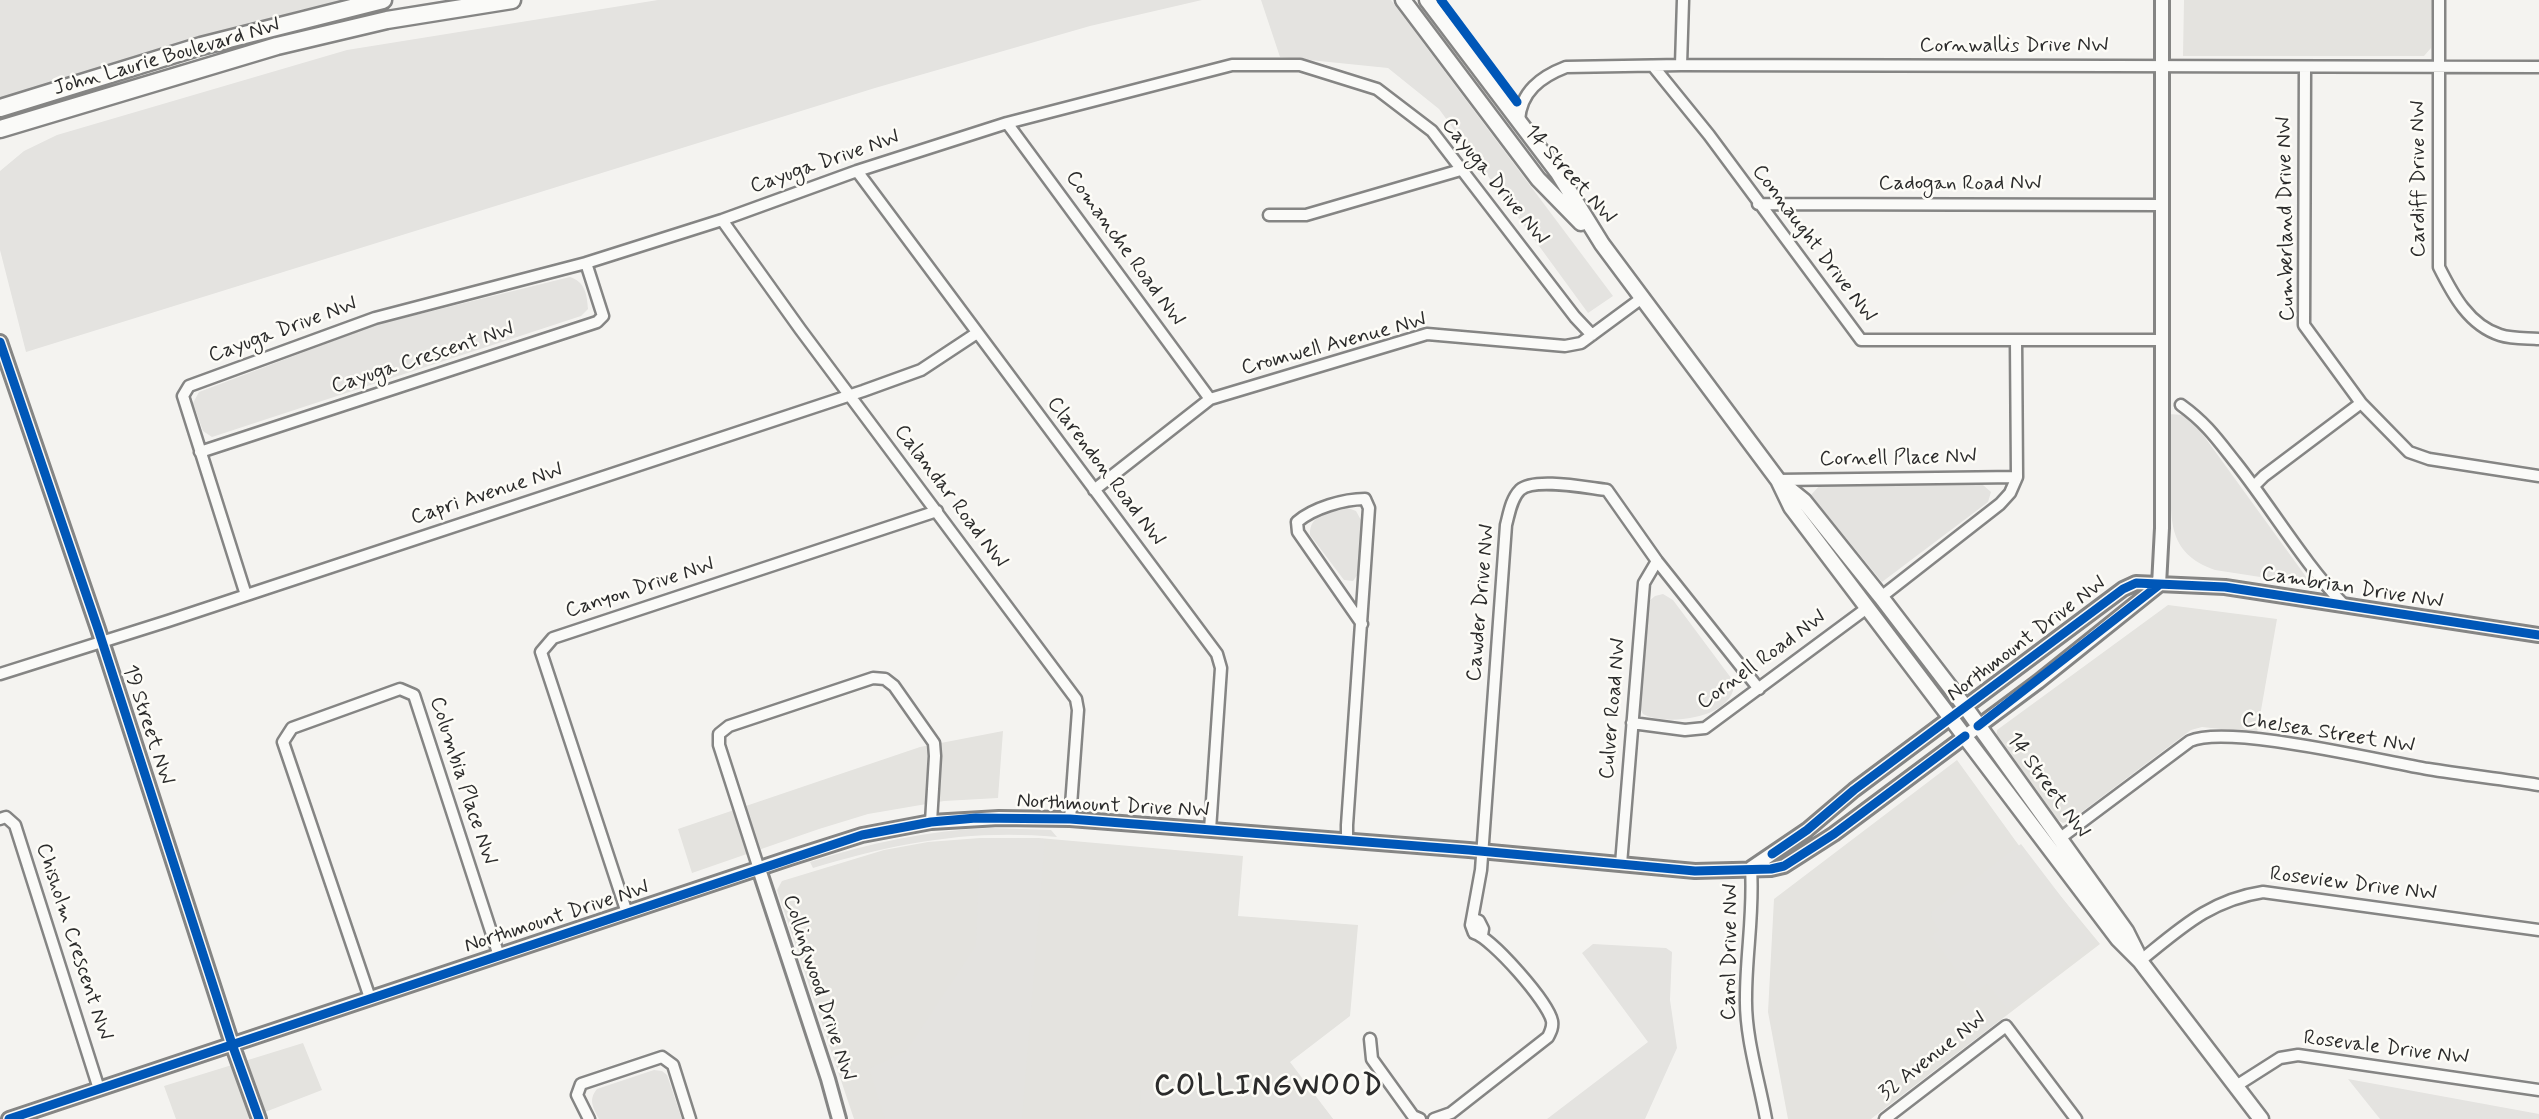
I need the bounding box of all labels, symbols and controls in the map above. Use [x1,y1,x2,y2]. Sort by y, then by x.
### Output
street label: John Laurie Boulevard NW [51,14,283,102]
street label: Cornwallis Drive NW [1920,34,2108,60]
street label: Cardiff Drive NW [2407,100,2433,258]
street label: Cayuga Drive NW [1435,113,1553,251]
street label: Cumberland Drive NW [2273,116,2301,322]
street label: 14 Street NW [1518,120,1620,230]
street label: Cayuga Drive NW [747,126,903,200]
street label: Connaught Drive NW [1745,160,1881,328]
street label: Comanche Road NW [1059,166,1189,332]
street label: Cadogan Road NW [1879,172,2041,198]
street label: Cayuga Drive NW [205,292,361,370]
street label: Cromwell Avenue NW [1239,308,1429,382]
street label: Cayuga Crescent NW [329,318,517,400]
street label: Clarendon Road NW [1041,392,1169,552]
street label: Calandar Road NW [888,420,1012,574]
street label: Cornell Place NW [1819,445,1977,473]
street label: Capri Avenue NW [408,459,566,531]
street label: Cawder Drive NW [1463,523,1501,683]
street label: Canyon Drive NW [562,553,718,625]
street label: Cambrian Drive NW [2259,562,2445,616]
street label: Northmount Drive NW [1943,572,2111,708]
street label: Cornell Road NW [1693,606,1831,716]
street label: Culver Road NW [1595,637,1633,781]
street label: 19 Street NW [116,662,178,788]
street label: Columbia Place NW [423,694,501,868]
street label: Chelsea Street NW [2240,708,2416,760]
street label: 14 Street NW [2000,728,2094,844]
street label: Northmount Drive NW [1016,789,1210,825]
street label: Chisholm Crescent NW [29,840,117,1044]
street label: Roseview Drive NW [2268,862,2438,908]
street label: Northmount Drive NW [462,876,652,960]
street label: Carol Drive NW [1717,883,1745,1021]
street label: Collingwood Drive NW [776,892,860,1084]
street label: 32 Avenue NW [1874,1007,1992,1107]
street label: Rosevale Drive NW [2302,1026,2470,1072]
district label: COLLINGWOOD [1158,1071,1380,1105]

